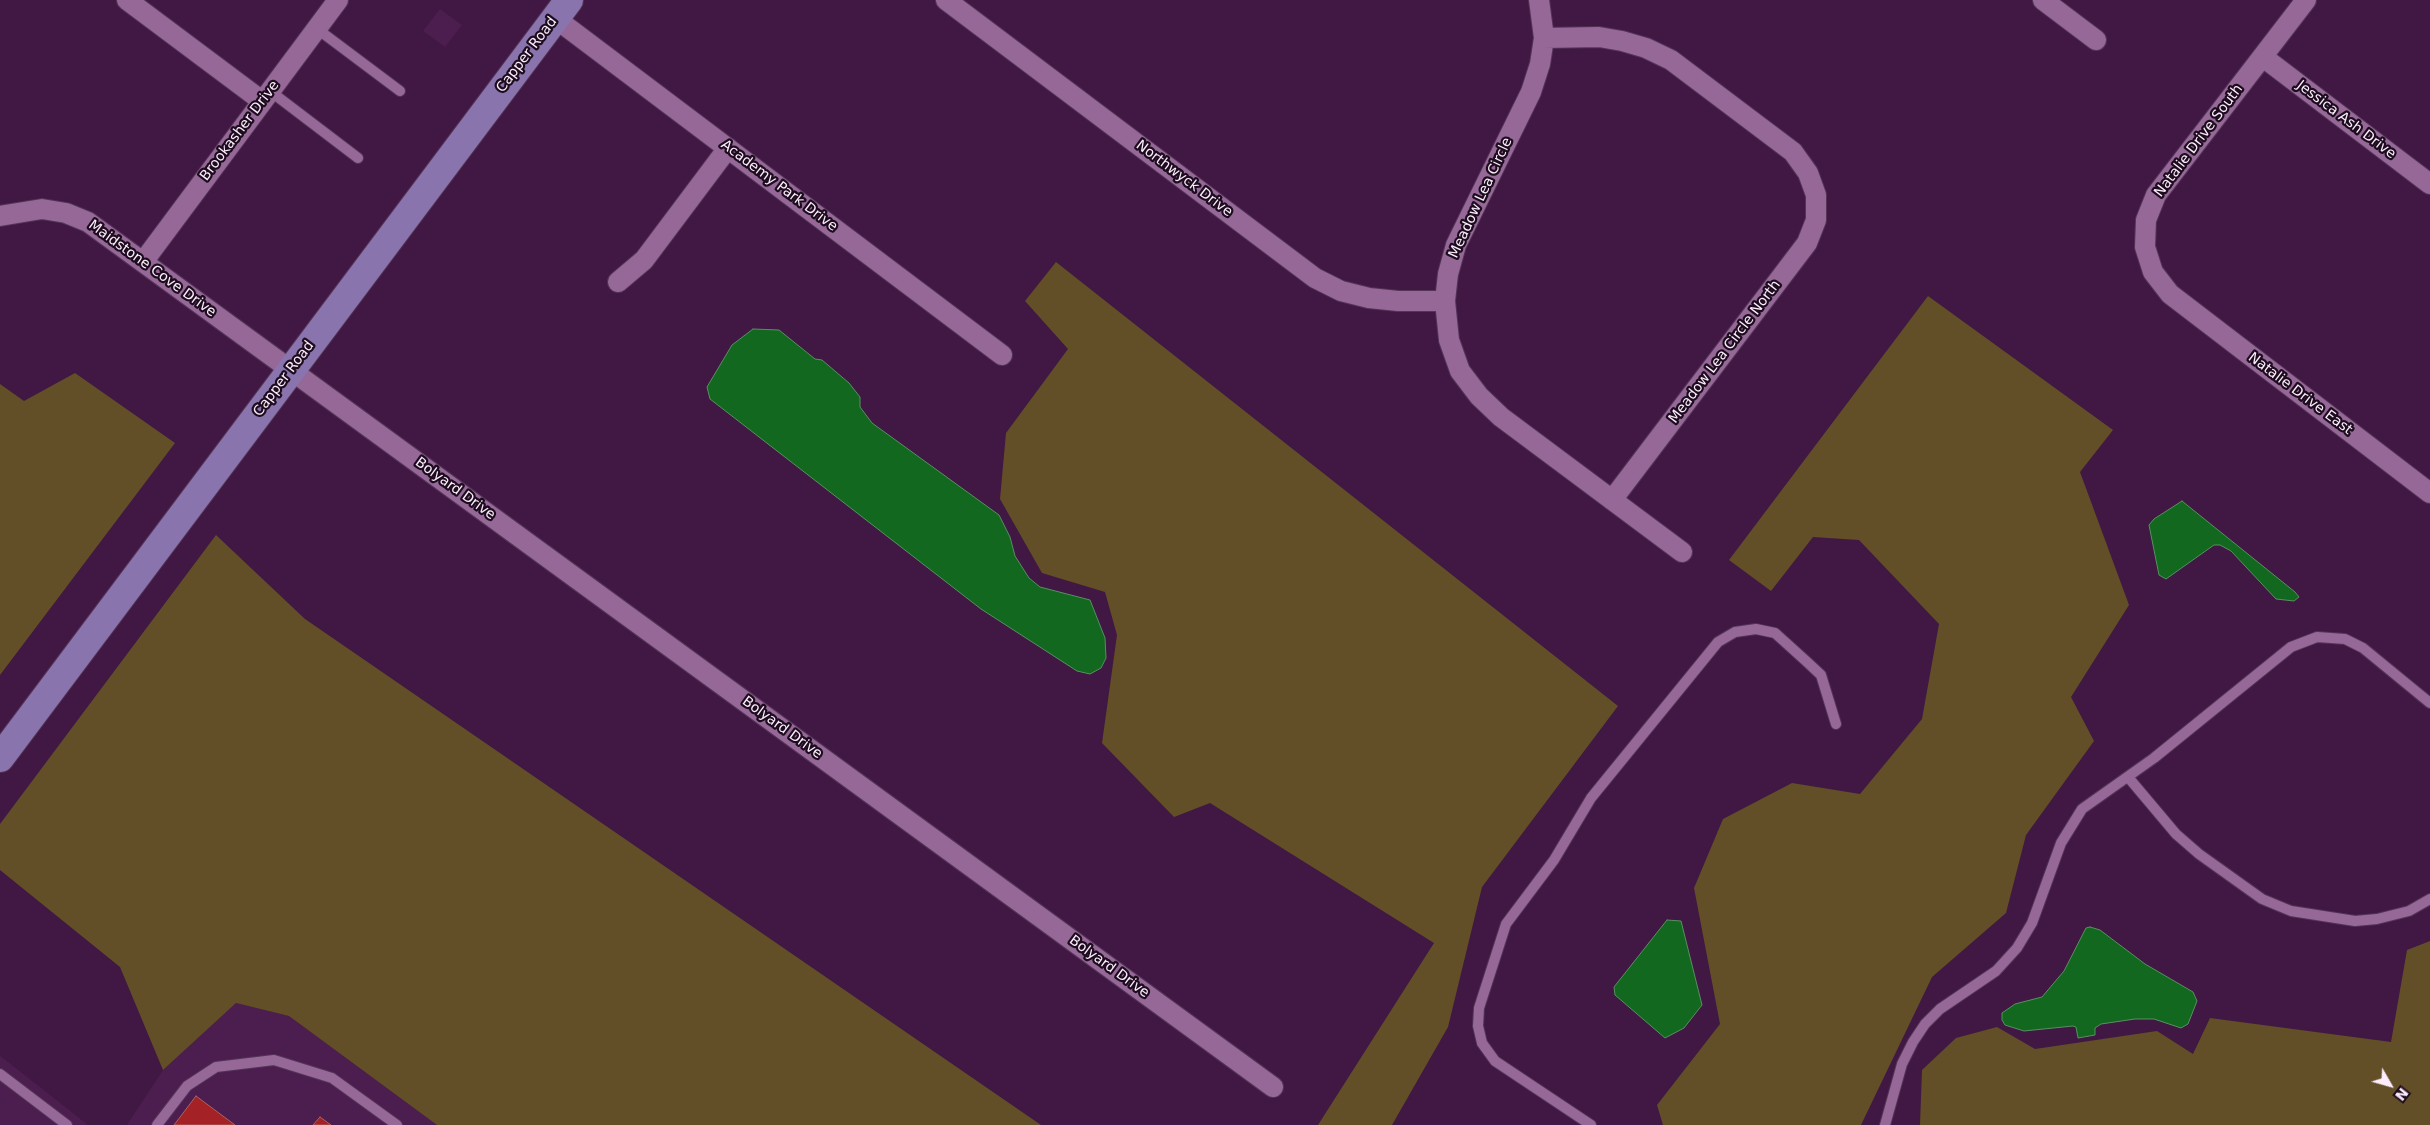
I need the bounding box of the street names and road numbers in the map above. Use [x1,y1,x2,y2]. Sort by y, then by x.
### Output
street label: Capper Road [493,14,561,96]
street label: Jessica Ash Drive [2293,77,2399,163]
street label: Brookasher Drive [197,78,283,184]
street label: Natalie Drive South [2151,81,2247,201]
street label: Meadow Lea Circle [1446,135,1516,261]
street label: Academy Park Drive [717,137,841,235]
street label: Northwyck Drive [1132,137,1236,221]
street label: Maidstone Cove Drive [85,217,219,321]
street label: Meadow Lea Circle North [1666,277,1784,427]
street label: Capper Road [250,338,318,420]
street label: Natalie Drive East [2245,349,2355,439]
street label: Bolyard Drive [412,454,498,524]
street label: Bolyard Drive [739,693,825,763]
street label: Bolyard Drive [1066,932,1152,1002]

